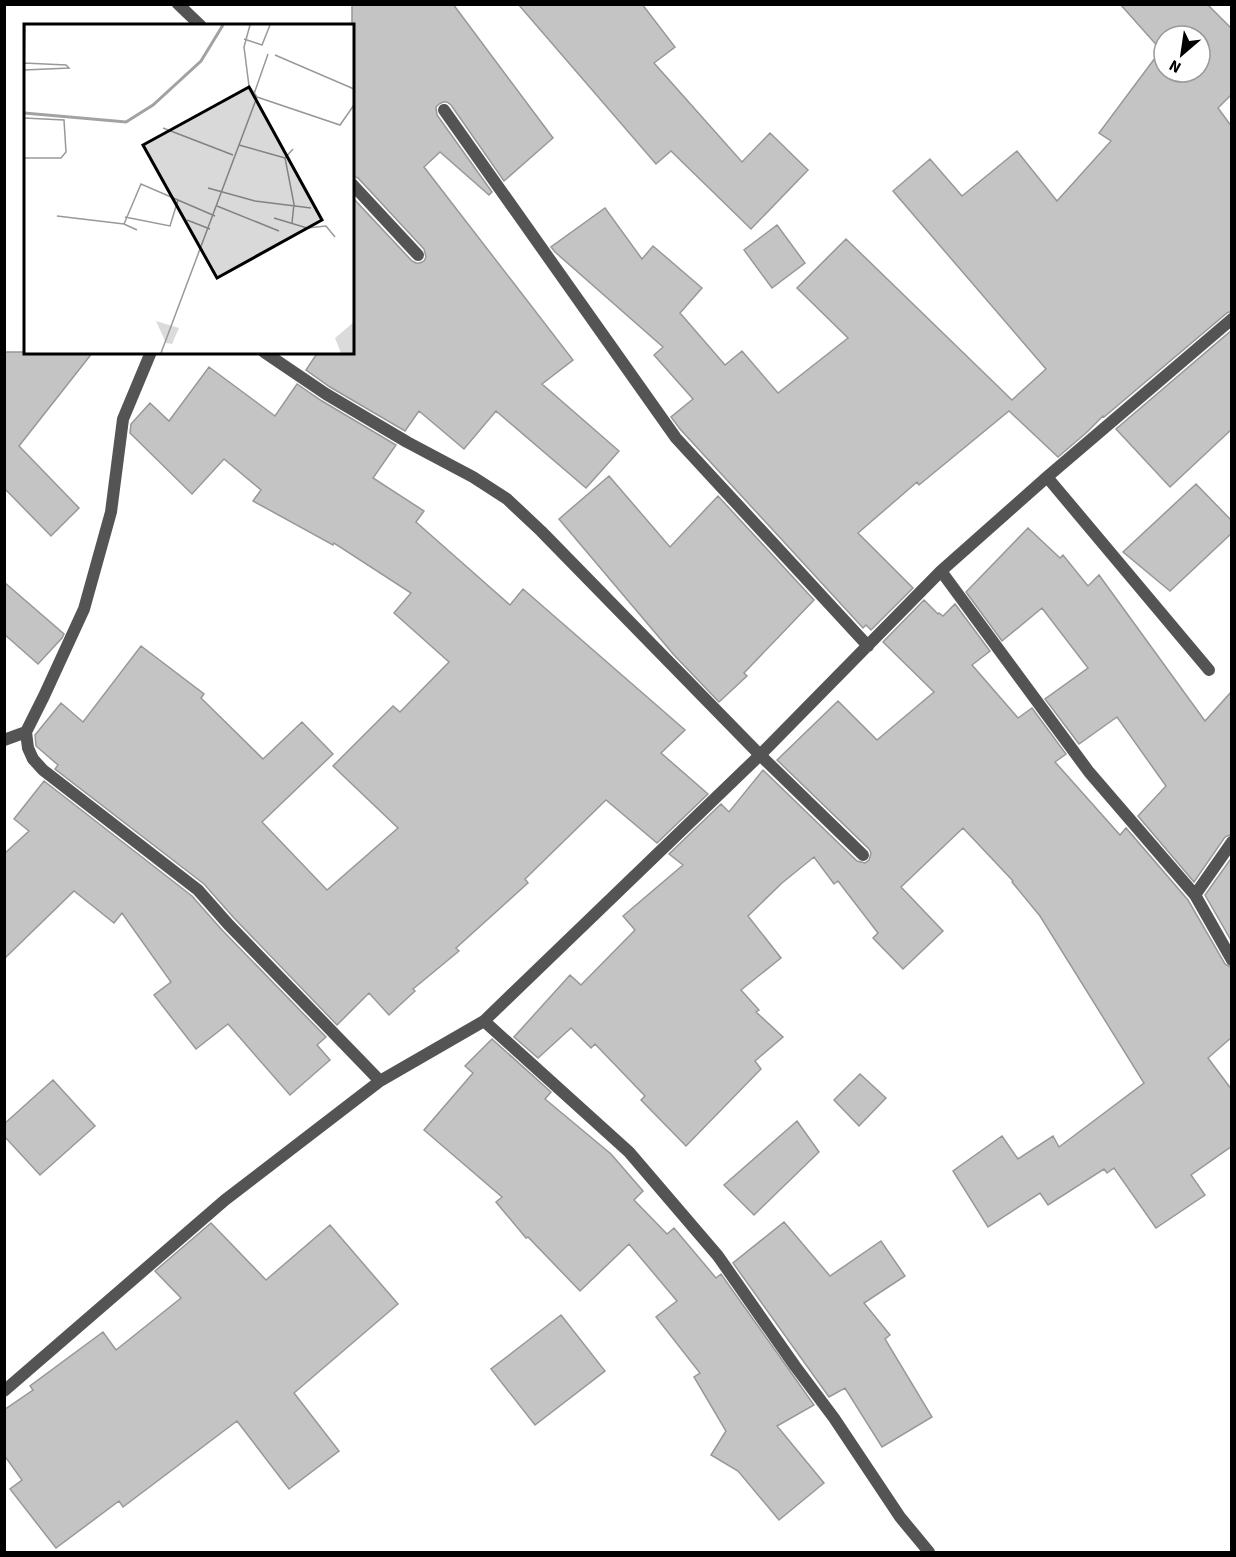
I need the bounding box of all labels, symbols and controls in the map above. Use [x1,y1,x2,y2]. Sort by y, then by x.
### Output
inset map [24,24,354,354]
north arrow [1152,24,1212,84]
text: N [1165,54,1185,78]

